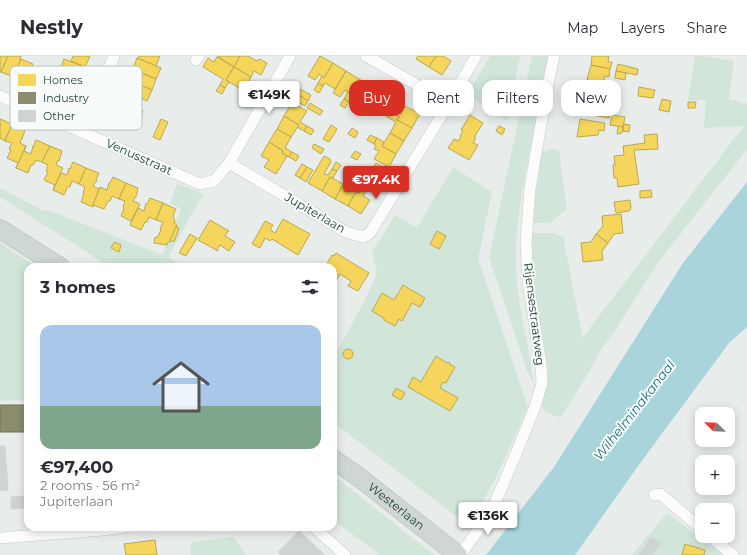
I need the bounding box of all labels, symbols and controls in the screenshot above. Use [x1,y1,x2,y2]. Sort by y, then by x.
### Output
text: Nestly [20,16,83,39]
text: Map [567,19,598,37]
text: Layers [620,19,665,37]
text: Share [687,19,727,37]
legend [10,66,142,130]
text: Homes [43,73,83,87]
chip: Buy [349,80,405,116]
chip: Rent [413,80,474,116]
chip: Filters [482,80,553,116]
chip: New [561,80,621,116]
pin: €149K [241,81,297,115]
text: €149K [248,86,290,102]
text: Industry [43,91,89,105]
text: Other [43,109,75,123]
street label: Venusstraat [104,135,175,178]
pin: €97.4K [343,166,409,200]
text: €97.4K [352,171,400,187]
street label: Jupiterlaan [281,189,348,236]
street label: Rijensestraatweg [521,262,548,366]
icon: filters [299,276,321,298]
text: 3 homes [40,277,115,297]
icon: home [145,351,217,423]
water label: Wilhelminakanaal [590,357,678,463]
north arrow [695,407,735,447]
map controls [695,407,735,543]
button: + [695,455,735,495]
text: €97,400 [40,457,113,477]
text: 2 rooms · 56 m² [40,477,140,493]
street label: Westerlaan [365,479,428,533]
text: Jupiterlaan [40,493,113,509]
pin: €136K [460,502,516,536]
button: − [695,503,735,543]
text: €136K [467,507,509,523]

